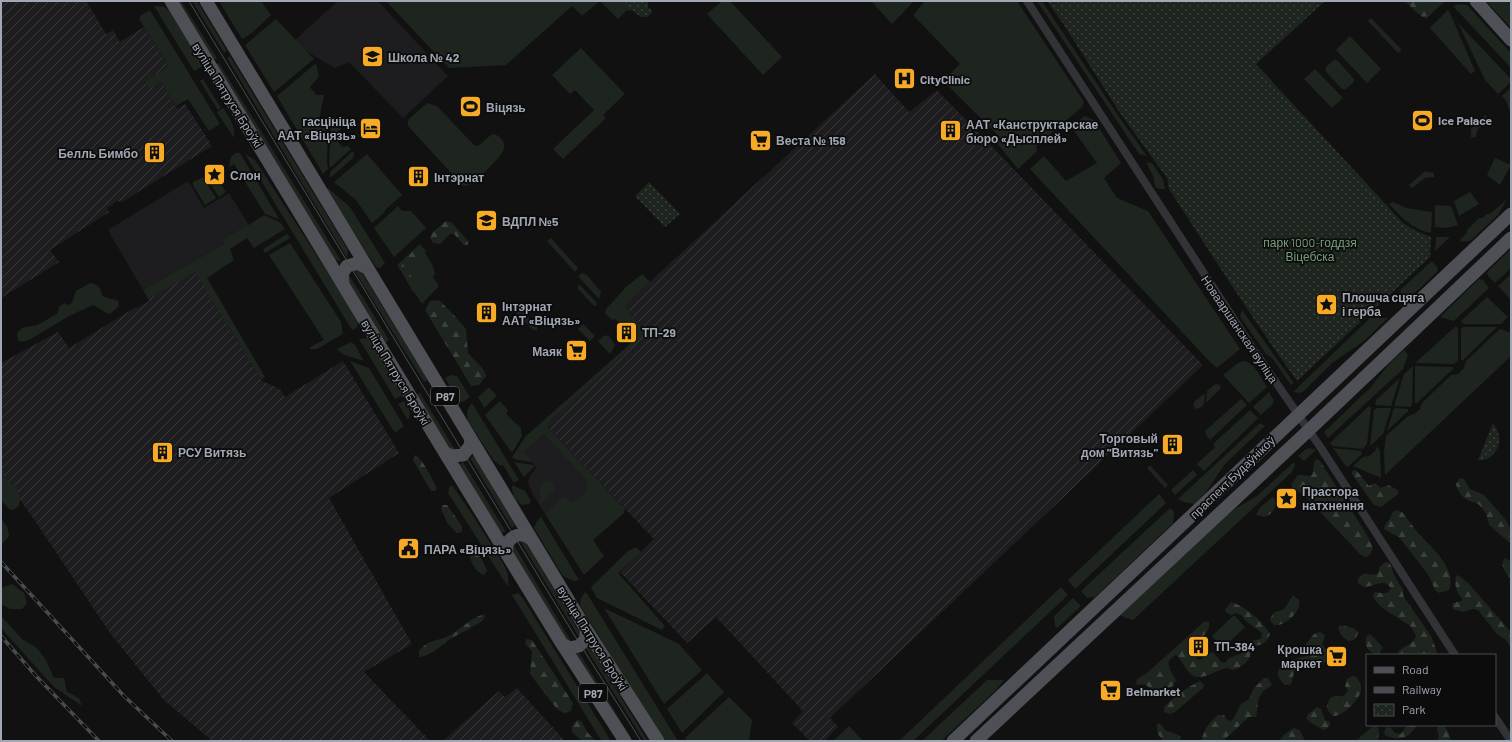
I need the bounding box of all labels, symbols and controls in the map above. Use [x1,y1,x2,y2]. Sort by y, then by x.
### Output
street label: вуліца Пятруся Броўкі [189,40,266,150]
school or university icon: Школа № 42 [360,44,386,70]
place label: Школа № 42 [388,50,460,64]
hospital icon: CityClinic [892,66,918,92]
place label: CityClinic [920,72,971,86]
sports icon: Віцязь [457,94,483,120]
place label: Віцязь [486,100,526,115]
sports icon: Ice Palace [1409,107,1435,133]
place label: Ice Palace [1438,113,1493,127]
place label: гасцініца ААТ «Віцязь» [278,114,356,143]
hotel icon: гасцініца ААТ «Віцязь» [358,115,384,141]
place label: ААТ «Канструктарскае бюро «Дысплей» [966,117,1099,146]
building icon: ААТ «Канструктарскае бюро «Дысплей» [937,118,963,144]
supermarket icon: Веста № 158 [747,127,773,153]
place label: Веста № 158 [776,133,846,147]
building icon: Белль Бимбо [141,140,167,166]
place label: Белль Бимбо [58,146,138,160]
place icon: Слон [201,162,227,188]
building icon: Інтэрнат [405,164,431,190]
place label: Слон [230,168,261,182]
place label: Інтэрнат [434,170,484,185]
school or university icon: ВДПЛ №5 [474,208,500,234]
place label: ВДПЛ №5 [502,214,559,229]
park label: парк 1000-годдзя Віцебска [1263,235,1357,264]
street label: Новааршанская вуліца [1198,273,1281,386]
place label: Плошча сцяга і герба [1342,290,1425,319]
place icon: Плошча сцяга і герба [1314,291,1340,317]
place label: Інтэрнат ААТ «Віцязь» [502,299,580,328]
building icon: Інтэрнат ААТ «Віцязь» [473,300,499,326]
street label: вуліца Пятруся Броўкі [358,317,433,428]
building icon: ТП-29 [613,319,639,345]
place label: ТП-29 [642,325,676,339]
supermarket icon: Маяк [564,338,590,364]
place label: Маяк [532,344,563,358]
road number: Р87 [431,387,459,405]
place label: Торговый дом "Витязь" [1081,431,1159,460]
building icon: Торговый дом "Витязь" [1160,432,1186,458]
street label: праспект Будаўнікоў [1187,433,1278,522]
building icon: РСУ Витязь [150,439,176,465]
place label: РСУ Витязь [178,445,246,459]
place label: Прастора натхнення [1302,484,1364,512]
place icon: Прастора натхнення [1273,485,1299,511]
public building icon: ПАРА «Віцязь» [396,536,422,562]
place label: ПАРА «Віцязь» [424,542,511,557]
street label: вуліца Пятруся Броўкі [554,583,631,693]
building icon: ТП-384 [1185,633,1211,659]
place label: ТП-384 [1214,639,1255,653]
place label: Крошка маркет [1277,642,1322,671]
supermarket icon: Крошка маркет [1324,643,1350,669]
legend [1366,654,1496,726]
text: Road [1402,662,1429,676]
supermarket icon: Belmarket [1097,678,1123,704]
text: Railway [1402,682,1442,696]
road number: Р87 [579,684,607,702]
place label: Belmarket [1126,684,1181,698]
text: Park [1402,702,1426,716]

